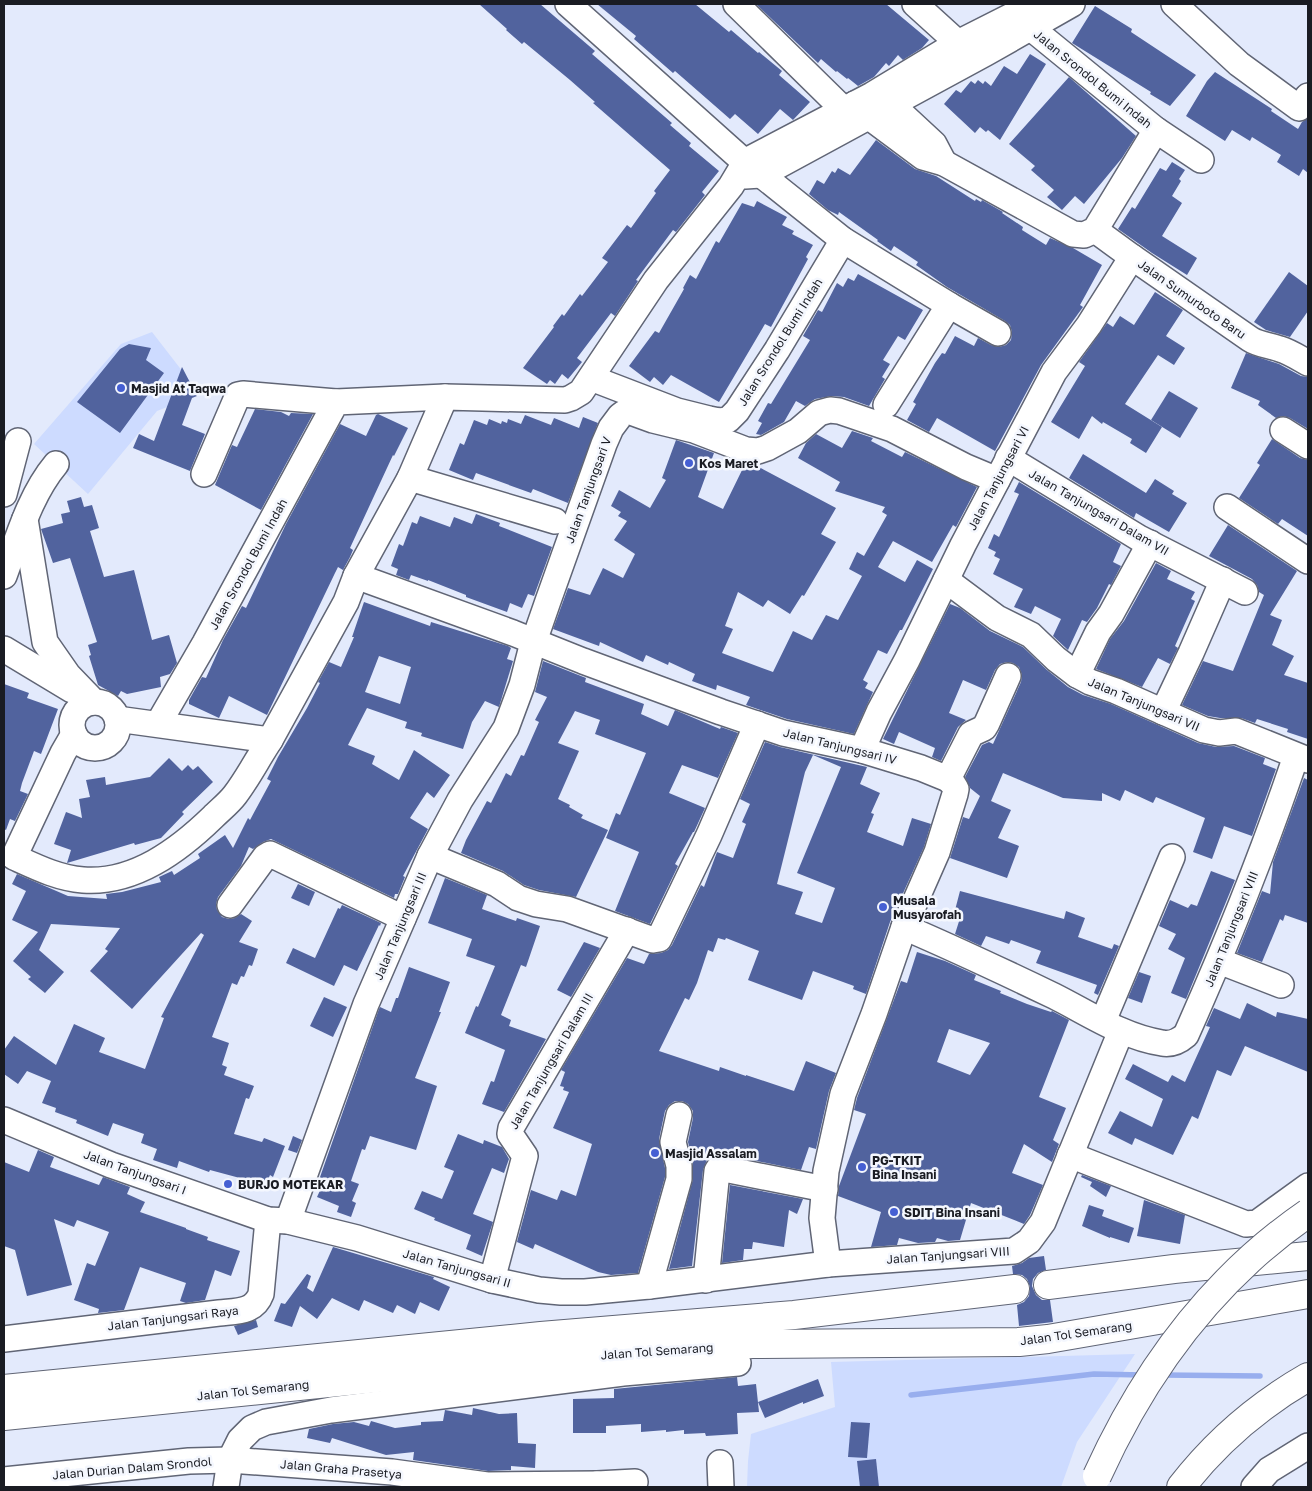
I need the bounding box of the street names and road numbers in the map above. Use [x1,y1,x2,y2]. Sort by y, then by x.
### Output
street label: Jalan Srondol Bumi Indah [1031,27,1155,131]
street label: Jalan Sumurboto Baru [1135,256,1249,342]
street label: Jalan Srondol Bumi Indah [735,275,825,409]
street label: Jalan Tanjungsari VI [964,423,1032,533]
street label: Jalan Tanjungsari V [562,435,614,545]
street label: Jalan Tanjungsari Dalam VII [1026,466,1172,558]
street label: Jalan Srondol Bumi Indah [206,496,290,632]
street label: Jalan Tanjungsari VII [1086,674,1202,734]
street label: Jalan Tanjungsari IV [782,725,898,767]
street label: Jalan Tanjungsari VIII [1201,869,1261,989]
street label: Jalan Tanjungsari III [371,870,429,982]
street label: Jalan Tanjungsari Dalam III [506,990,596,1132]
street label: Jalan Tanjungsari I [82,1146,188,1198]
street label: Jalan Tanjungsari VIII [886,1243,1010,1267]
street label: Jalan Tanjungsari II [401,1245,513,1291]
street label: Jalan Tanjungsari Raya [107,1303,239,1333]
street label: Jalan Tol Semarang [1019,1318,1133,1348]
street label: Jalan Tol Semarang [600,1340,714,1362]
street label: Jalan Tol Semarang [196,1377,310,1403]
street label: Jalan Durian Dalam Srondol [52,1454,212,1482]
street label: Jalan Graha Prasetya [280,1456,402,1482]

